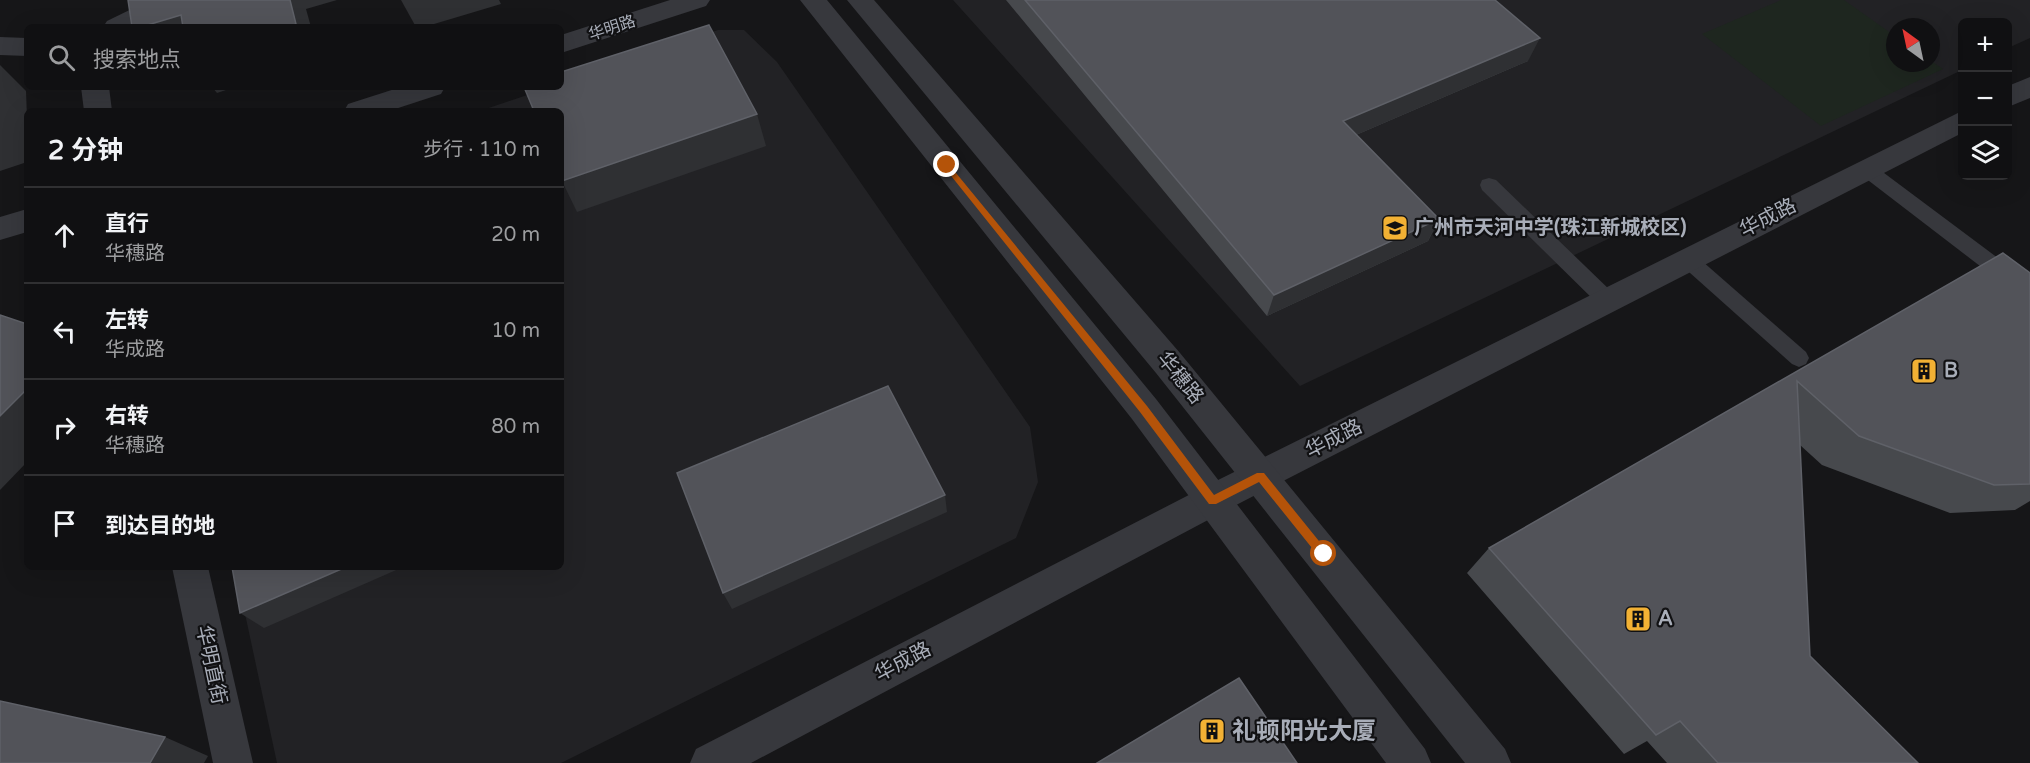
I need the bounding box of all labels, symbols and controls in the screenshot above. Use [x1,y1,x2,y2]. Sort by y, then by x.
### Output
street label: 华明路 [586,11,638,45]
north arrow [1886,18,1940,72]
map controls [1958,18,2012,180]
button: + [1958,18,2012,72]
search box [24,24,564,90]
icon: search [45,41,78,74]
text: 搜索地点 [93,47,181,73]
button: − [1958,72,2012,126]
button: layers [1958,126,2012,180]
text: 2 分钟 [48,135,123,166]
text: 步行 · 110 m [423,138,540,162]
route end [933,151,959,177]
street label: 华成路 [1736,194,1800,242]
text: 直行 [105,211,149,237]
school or university icon: 广州市天河中学(珠江新城校区) [1380,213,1410,243]
place label: 广州市天河中学(珠江新城校区) [1414,216,1686,240]
icon: ahead [48,219,81,252]
text: 20 m [491,223,540,247]
text: 华穗路 [105,242,165,266]
text: 左转 [105,307,149,333]
icon: left [48,315,81,348]
text: 10 m [491,319,540,343]
text: 华成路 [105,338,165,362]
street label: 华穗路 [1152,347,1208,409]
building icon: B [1909,356,1939,386]
place label: B [1944,359,1958,383]
text: 右转 [105,403,149,429]
icon: right [48,411,81,444]
text: 80 m [491,415,540,439]
street label: 华成路 [1302,415,1366,463]
text: 华穗路 [105,434,165,458]
icon: arrive [48,507,81,540]
text: 到达目的地 [105,513,215,539]
route start [1310,540,1336,566]
building icon: A [1623,604,1653,634]
place label: A [1658,607,1673,631]
street label: 华明直街 [191,623,231,707]
street label: 华成路 [871,637,935,687]
building icon: 礼顿阳光大厦 [1197,716,1227,746]
place label: 礼顿阳光大厦 [1232,717,1376,746]

